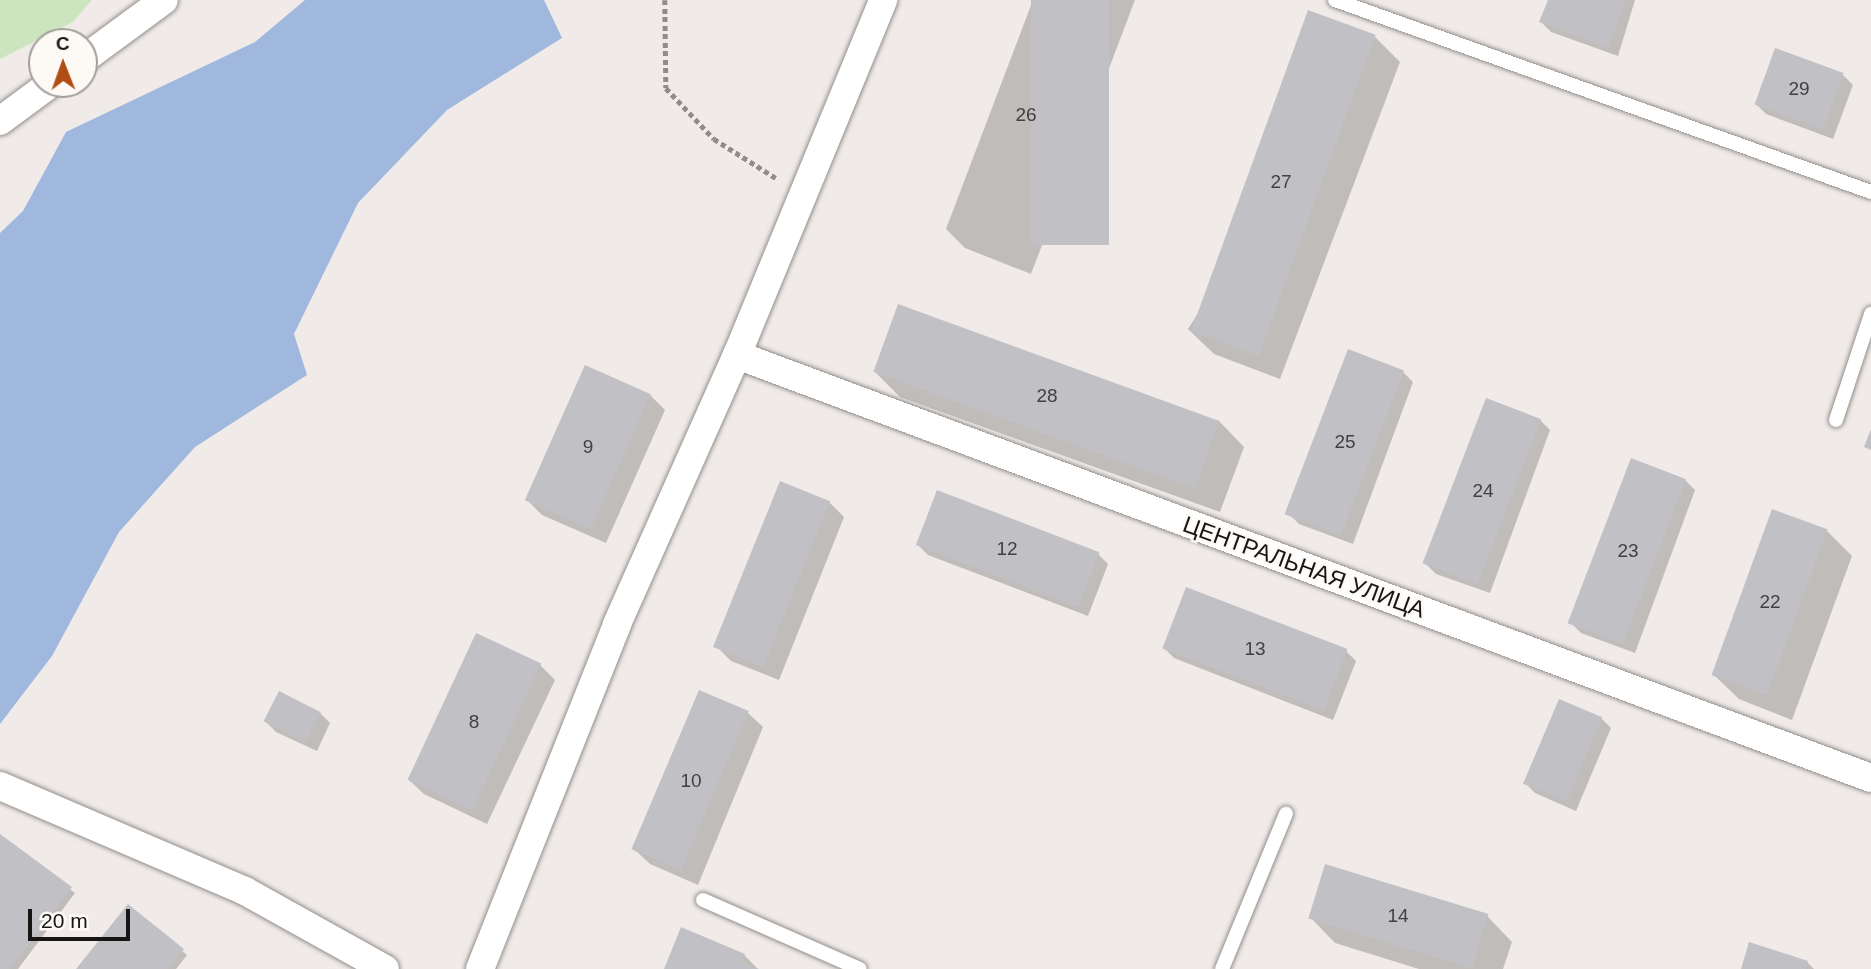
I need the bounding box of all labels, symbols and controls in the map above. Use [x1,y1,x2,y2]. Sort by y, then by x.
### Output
north arrow [28,28,98,98]
text: С [56,33,70,54]
house number: 29 [1788,78,1810,100]
house number: 26 [1015,104,1037,126]
house number: 27 [1270,171,1292,193]
house number: 28 [1036,385,1058,407]
house number: 25 [1334,431,1356,453]
house number: 9 [583,436,593,458]
house number: 24 [1472,480,1494,502]
street label: ЦЕНТРАЛЬНАЯ УЛИЦА [1179,510,1429,624]
house number: 12 [996,538,1018,560]
house number: 23 [1617,540,1639,562]
house number: 22 [1759,591,1781,613]
house number: 13 [1244,638,1266,660]
house number: 8 [469,711,479,733]
house number: 10 [680,770,702,792]
scale bar [32,895,133,939]
house number: 14 [1387,905,1409,927]
text: 20 m [41,909,88,932]

